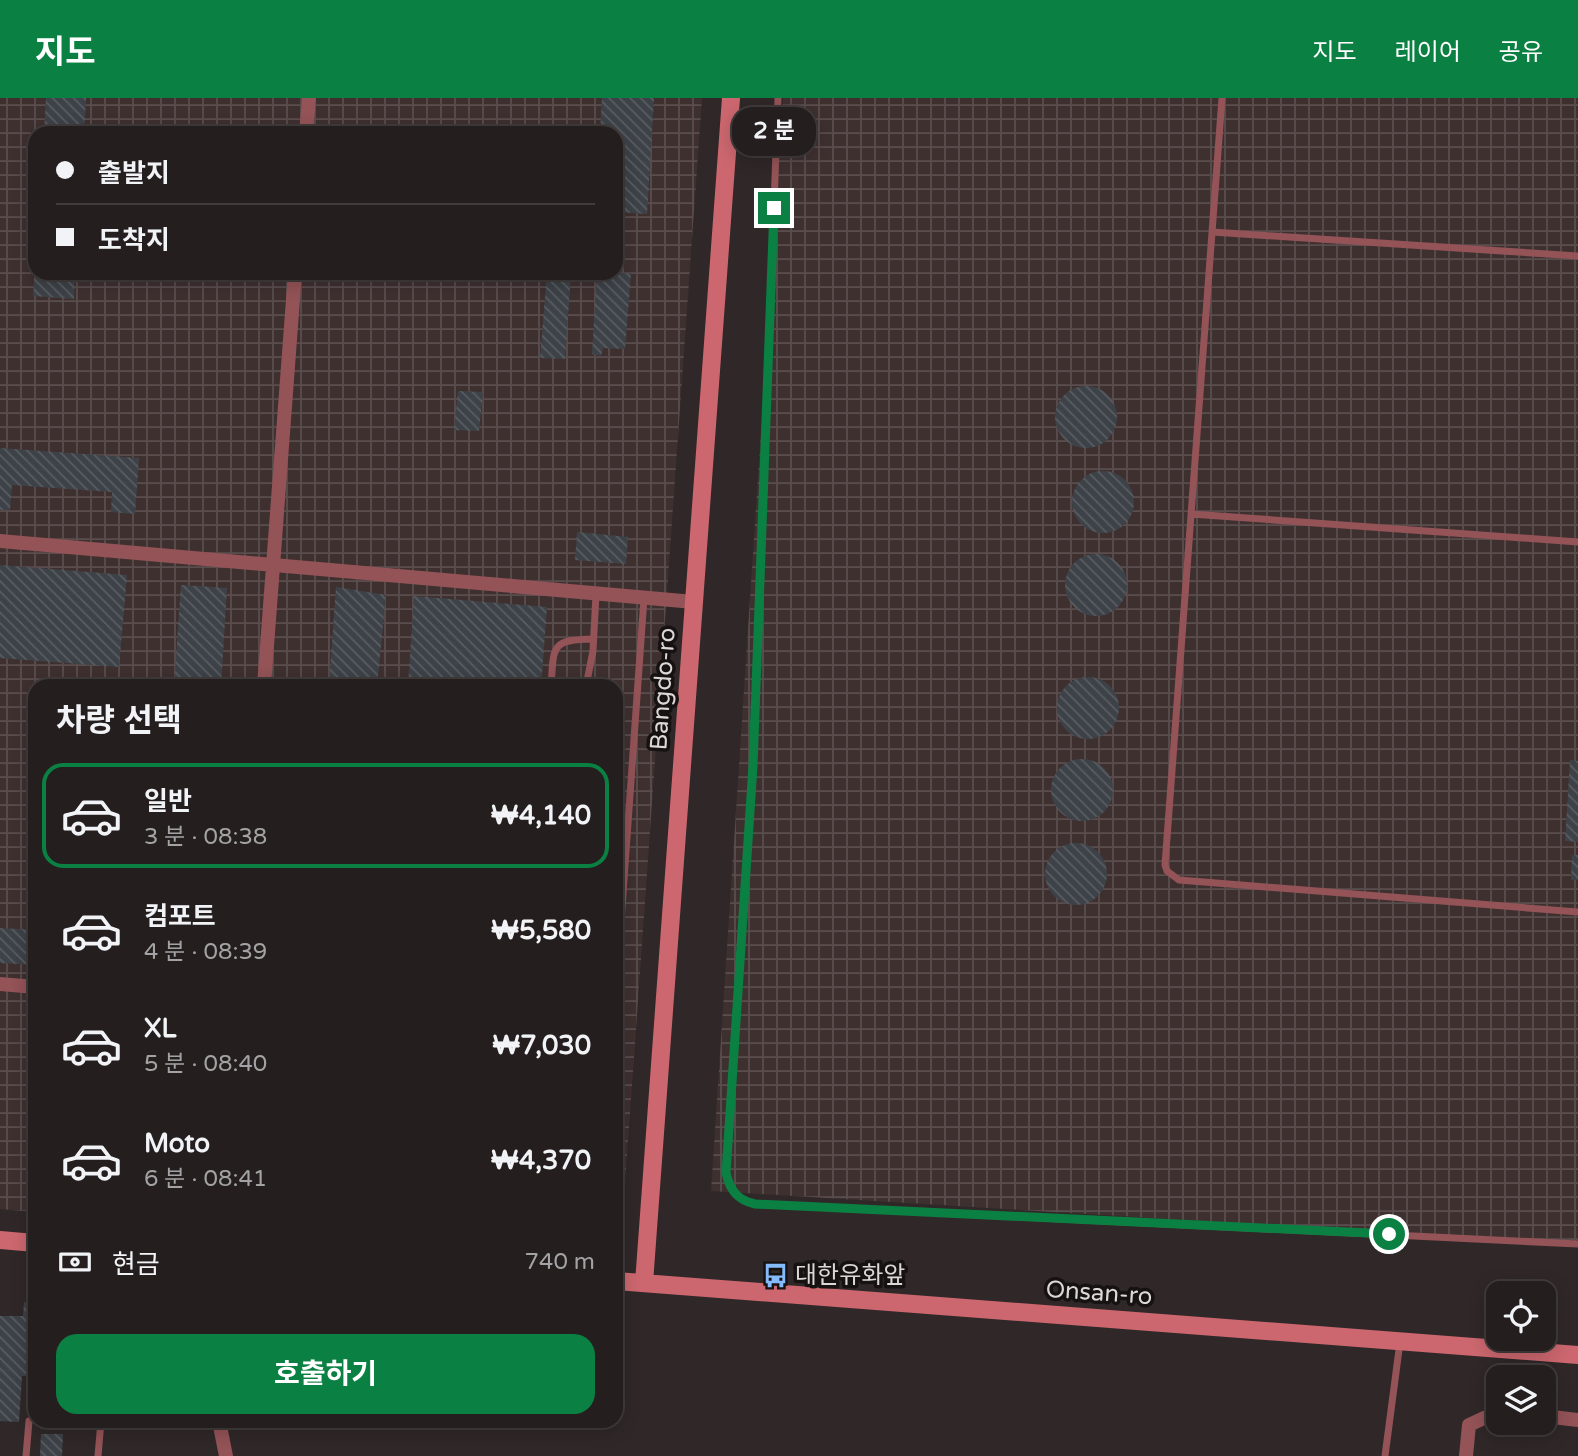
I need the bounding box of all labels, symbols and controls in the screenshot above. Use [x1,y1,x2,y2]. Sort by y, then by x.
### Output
text: 지도 [35,33,96,72]
text: 지도 [1312,38,1357,67]
text: 레이어 [1395,38,1461,67]
text: 공유 [1499,38,1543,67]
callout: 2 분 [732,106,816,155]
text: 2 분 [753,117,795,145]
text: 출발지 [98,158,170,189]
route end [758,192,790,224]
text: 도착지 [98,225,170,256]
street label: Bangdo-ro [644,627,682,751]
text: 차량 선택 [56,702,182,740]
icon: car [60,784,123,847]
text: 일반 [144,786,192,817]
text: ₩4,140 [491,800,591,831]
text: 3 분 · 08:38 [144,823,267,851]
icon: car [60,899,123,962]
text: 컴포트 [144,901,216,932]
text: ₩5,580 [491,915,591,946]
text: 4 분 · 08:39 [144,938,267,966]
text: XL [144,1013,176,1044]
icon: car [60,1014,123,1077]
text: ₩7,030 [492,1030,591,1061]
text: 5 분 · 08:40 [144,1050,267,1078]
text: Moto [144,1128,210,1159]
icon: car [60,1129,123,1192]
text: ₩4,370 [491,1145,591,1176]
text: 6 분 · 08:41 [144,1165,267,1193]
route start [1373,1218,1405,1250]
icon: cash [56,1243,94,1281]
text: 740 m [525,1248,595,1276]
text: 현금 [112,1249,160,1280]
bus stop icon: 대한유화앞 [761,1261,789,1289]
place label: 대한유화앞 [795,1261,905,1290]
street label: Onsan-ro [1045,1275,1153,1311]
map controls [1486,1281,1556,1435]
button: locate [1486,1281,1556,1351]
button: 호출하기 [56,1334,595,1414]
button: layers [1486,1365,1556,1435]

